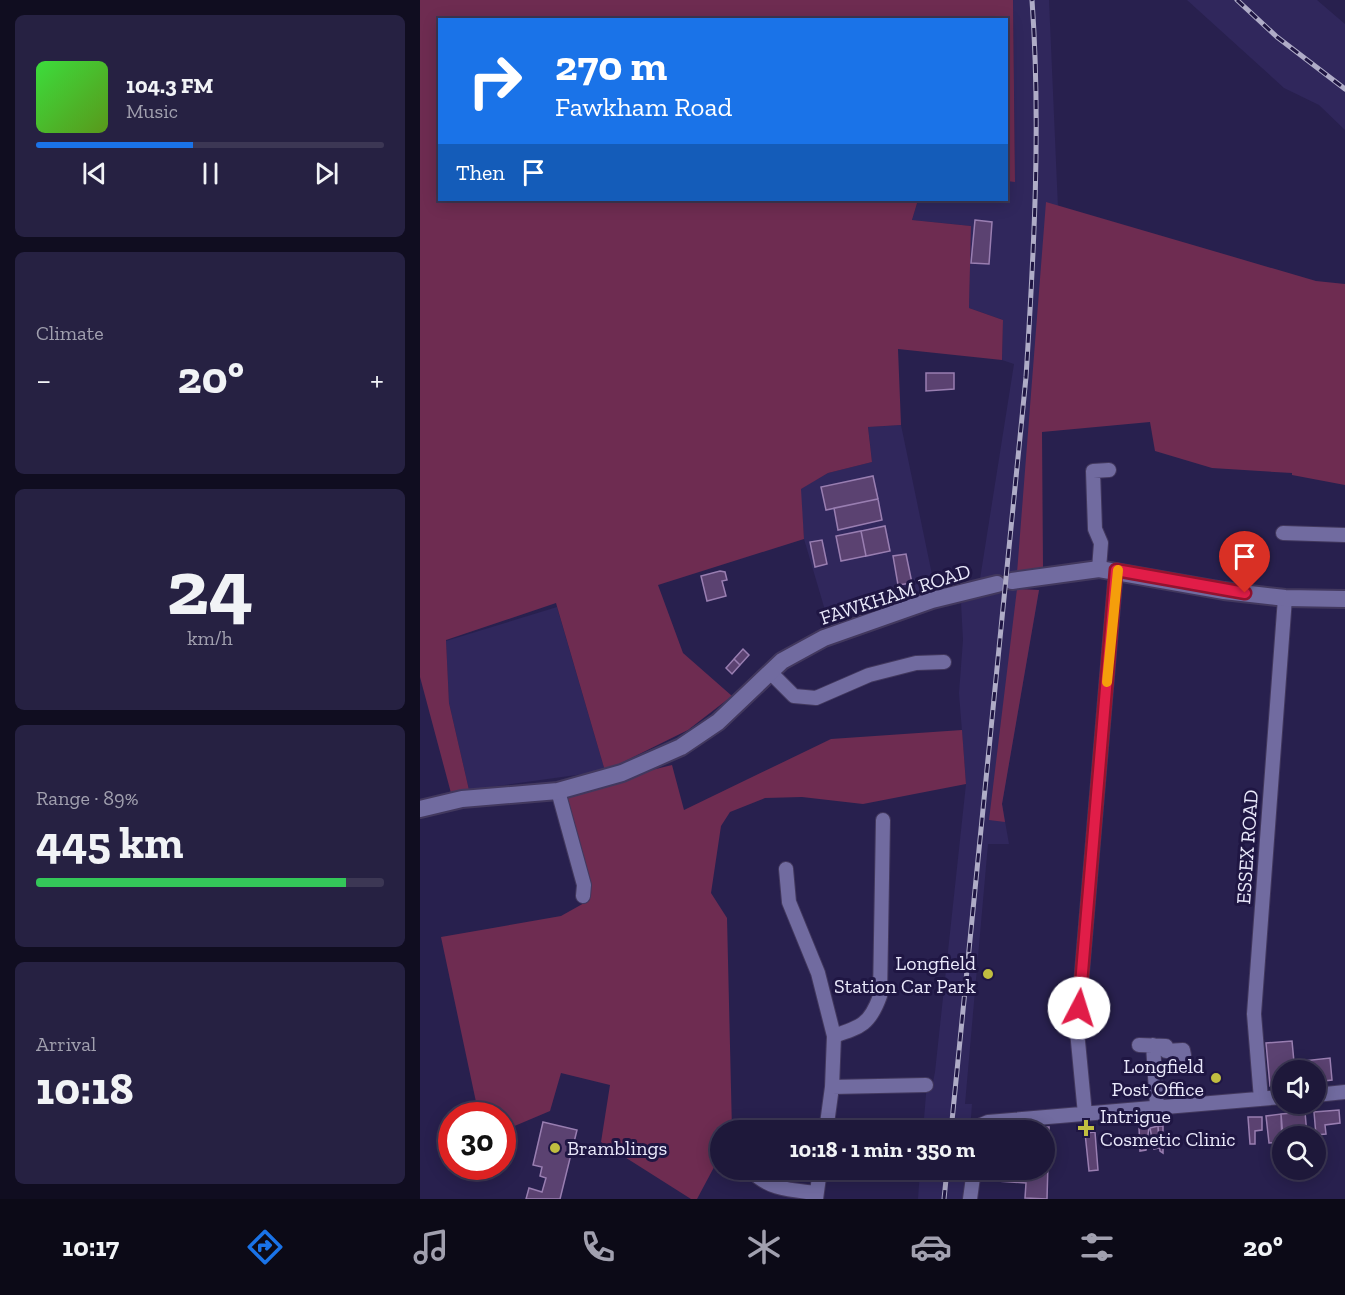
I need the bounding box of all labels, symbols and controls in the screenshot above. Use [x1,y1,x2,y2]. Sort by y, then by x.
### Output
text: 270 m [555,40,667,91]
icon: right [456,42,534,120]
text: 104.3 FM [126,72,213,99]
text: Fawkham Road [555,91,732,123]
text: Music [126,99,178,123]
icon: arrive [517,156,550,189]
icon: previous [78,157,111,190]
icon: pause [194,157,227,190]
icon: next [310,157,343,190]
text: Then [456,159,505,186]
text: Climate [36,321,104,345]
text: 20° [178,351,244,405]
text: − [36,360,51,399]
text: + [370,360,384,399]
pin [1219,531,1270,593]
text: 24 [167,540,253,634]
icon: arrive [1228,540,1261,573]
street label: FAWKHAM ROAD [817,558,973,630]
text: km/h [187,626,233,650]
text: Range · 89% [36,786,138,810]
street label: ESSEX ROAD [1231,789,1263,905]
text: 445 km [36,816,184,870]
place label: Longfield Station Car Park [834,951,977,998]
marker: Longfield Station Car Park [981,967,995,981]
position arrow [1047,976,1111,1040]
text: Arrival [36,1032,96,1056]
place label: Longfield Post Office [1111,1054,1204,1101]
map controls [1272,1060,1326,1180]
button: sound [1272,1060,1326,1114]
text: 10:18 [36,1062,134,1116]
marker: Longfield Post Office [1209,1071,1223,1085]
speed limit sign: 30 [438,1102,516,1180]
place label: Intrigue Cosmetic Clinic [1100,1104,1236,1151]
marker: Intrigue Cosmetic Clinic [1077,1119,1095,1137]
button: search [1272,1126,1326,1180]
place label: Bramblings [567,1136,667,1160]
text: 10:18 · 1 min · 350 m [790,1136,975,1163]
marker: Bramblings [548,1141,562,1155]
icon: directions [244,1226,286,1268]
icon: music [410,1226,452,1268]
icon: phone [577,1226,619,1268]
icon: climate [743,1226,785,1268]
icon: car [910,1226,952,1268]
icon: filters [1076,1226,1118,1268]
text: 10:17 [62,1231,119,1263]
text: 20° [1243,1231,1283,1263]

